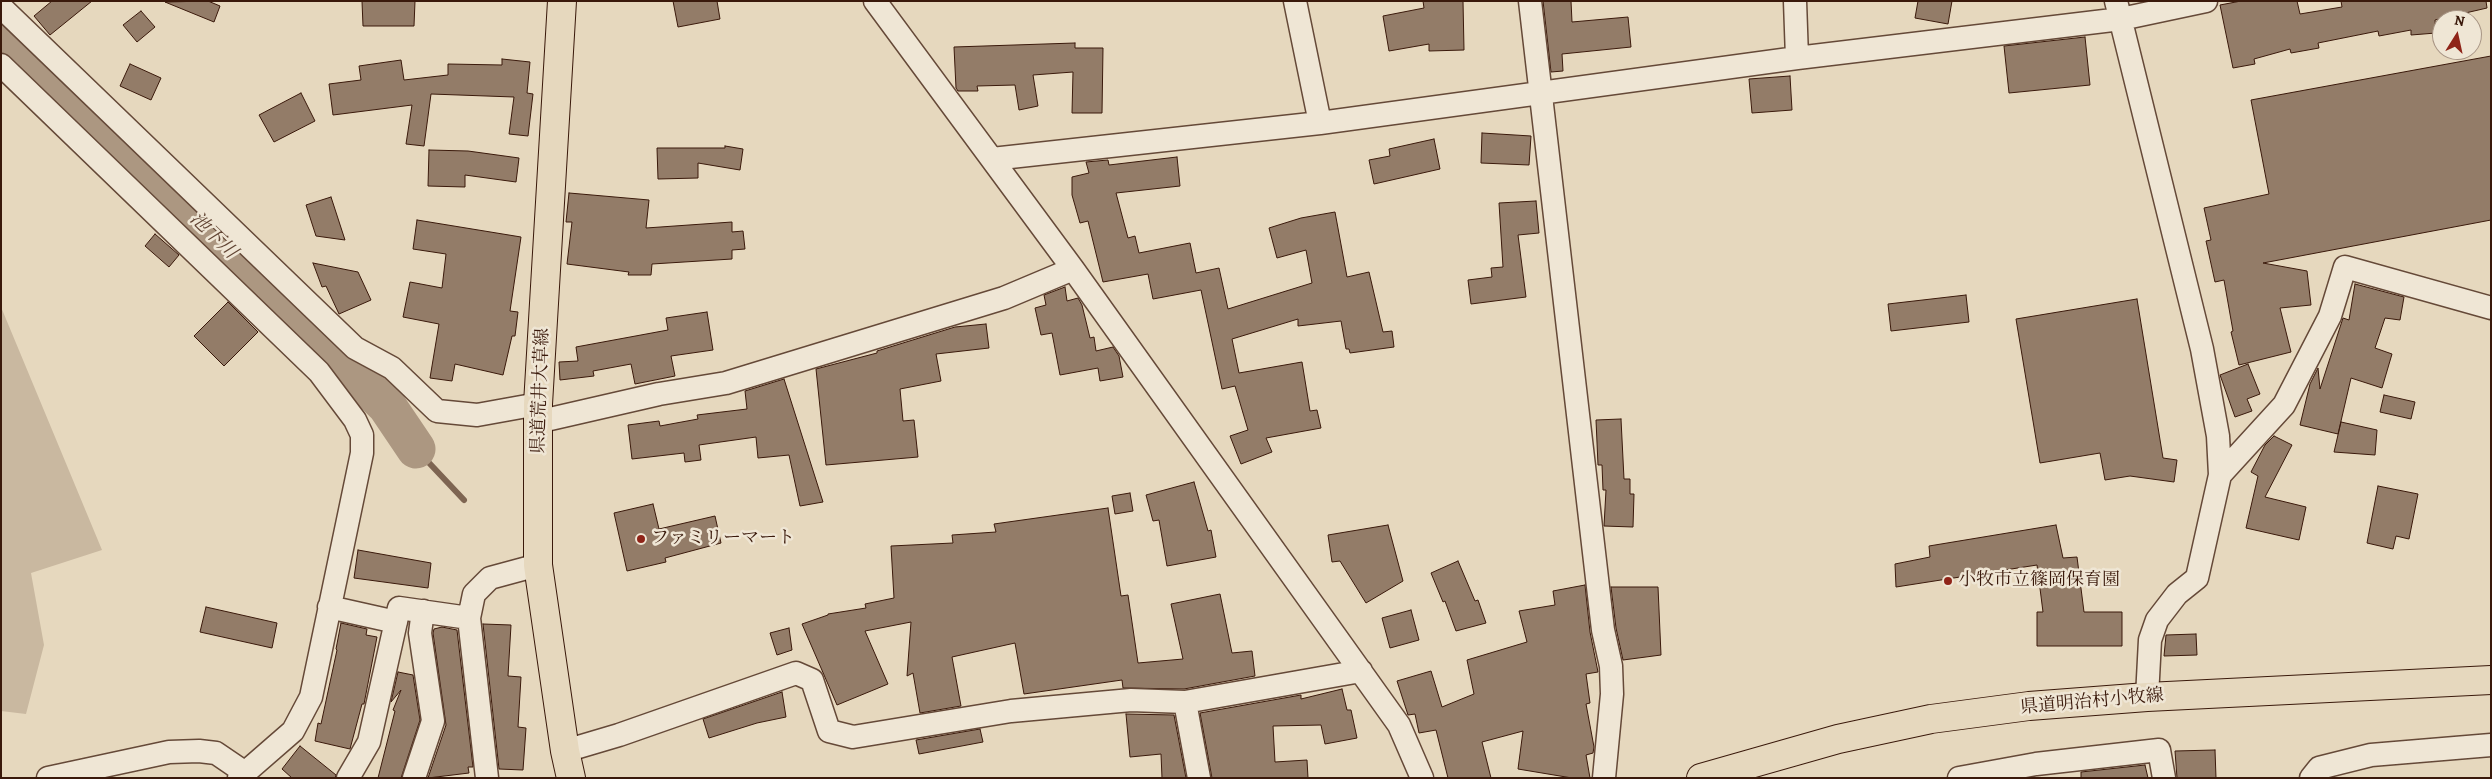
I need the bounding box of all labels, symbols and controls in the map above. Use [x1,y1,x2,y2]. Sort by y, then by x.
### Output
north arrow [2432,10,2482,60]
text: N [2453,10,2466,31]
water label: 池下川 [185,208,241,264]
street label: 県道荒井大草線 [528,328,554,454]
place label: ファミリーマート [651,528,795,550]
marker: ファミリーマート [635,533,647,545]
place label: 小牧市立篠岡保育園 [1958,570,2120,592]
marker: 小牧市立篠岡保育園 [1942,575,1954,587]
street label: 県道明治村小牧線 [2019,685,2165,719]

